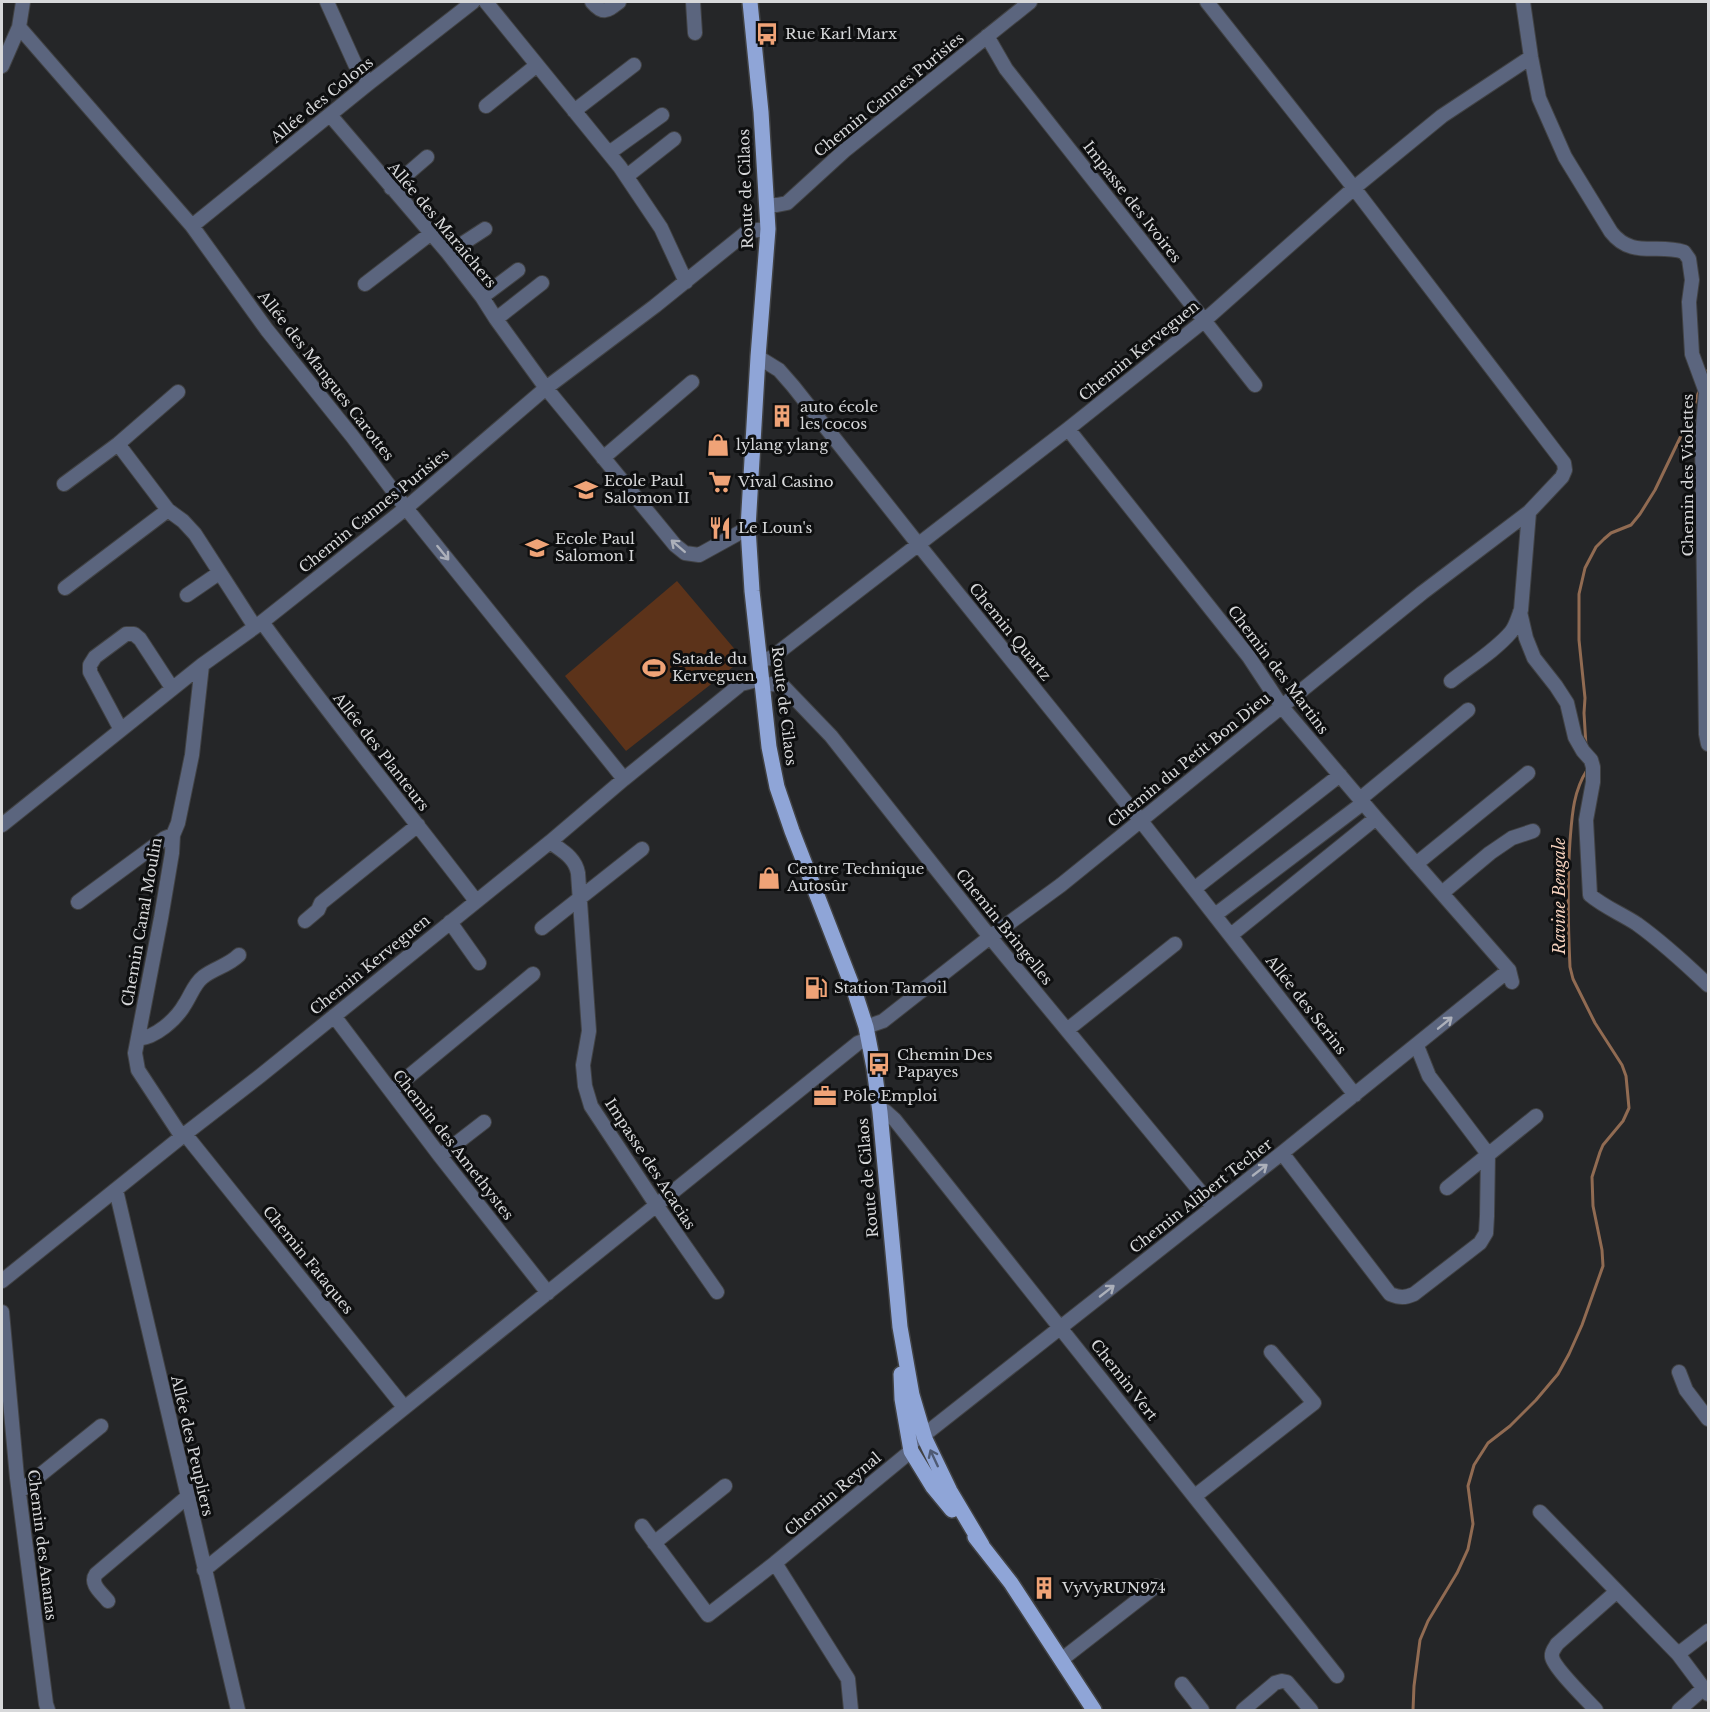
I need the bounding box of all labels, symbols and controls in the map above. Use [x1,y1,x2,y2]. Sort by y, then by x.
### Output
bus stop icon: Rue Karl Marx [754,21,780,47]
place label: Rue Karl Marx [785,24,897,43]
street label: Chemin Cannes Purisies [810,28,968,161]
street label: Allée des Colons [266,52,377,147]
street label: Route de Cilaos [734,128,757,249]
street label: Impasse des Ivoires [1079,137,1186,266]
street label: Allée des Maraîchers [383,157,501,292]
street label: Allée des Mangues Carottes [254,286,399,465]
street label: Chemin Kerveguen [1075,296,1203,405]
street label: Chemin des Violettes [1678,393,1697,556]
place label: auto école les cocos [800,397,878,433]
building icon: auto école les cocos [769,403,795,429]
shop icon: lylang ylang [705,432,731,458]
place label: lylang ylang [736,435,829,454]
street label: Chemin Cannes Purisies [295,444,453,577]
supermarket icon: Vival Casino [707,469,733,495]
place label: Ecole Paul Salomon II [604,471,690,507]
place label: Vival Casino [737,472,834,491]
school or university icon: Ecole Paul Salomon II [573,477,599,503]
restaurant icon: Le Loun's [707,515,733,541]
place label: Le Loun's [738,518,813,537]
place label: Ecole Paul Salomon I [555,529,635,565]
school or university icon: Ecole Paul Salomon I [524,535,550,561]
one-way arrow [671,539,686,553]
one-way arrow [437,545,450,561]
street label: Chemin Quartz [965,579,1056,685]
street label: Chemin des Martins [1224,602,1333,738]
street label: Route de Cilaos [768,645,801,767]
place label: Satade du Kerveguen [672,649,755,685]
sports icon: Satade du Kerveguen [641,655,667,681]
street label: Allée des Planteurs [329,688,434,815]
street label: Chemin du Petit Bon Dieu [1104,688,1274,831]
street label: Chemin Canal Moulin [117,836,166,1008]
water label: Ravine Bengale [1549,837,1569,955]
place label: Centre Technique Autosûr [786,859,924,895]
shop icon: Centre Technique Autosûr [756,865,782,891]
street label: Chemin Bringelles [952,865,1057,989]
street label: Chemin Kerveguen [306,910,434,1019]
street label: Allée des Serins [1261,951,1351,1058]
fuel station icon: Station Tamoil [803,975,829,1001]
place label: Station Tamoil [834,978,947,997]
one-way arrow [1437,1016,1453,1029]
place label: Chemin Des Papayes [897,1045,993,1081]
bus stop icon: Chemin Des Papayes [866,1051,892,1077]
street label: Chemin des Amethystes [389,1066,518,1224]
office icon: Pôle Emploi [812,1083,838,1109]
place label: Pôle Emploi [843,1086,937,1105]
street label: Impasse des Acacias [601,1095,700,1233]
street label: Route de Cilaos [853,1117,882,1239]
street label: Chemin Alibert Techer [1126,1133,1277,1257]
one-way arrow [1252,1164,1268,1177]
street label: Chemin Fataques [259,1202,358,1318]
one-way arrow [1098,1284,1114,1297]
street label: Chemin Vert [1087,1335,1162,1424]
street label: Allée des Peupliers [167,1373,218,1518]
street label: Chemin Reynal [781,1448,885,1539]
one-way arrow [927,1449,939,1467]
street label: Chemin des Ananas [24,1468,61,1622]
building icon: VyVyRUN974 [1031,1575,1057,1601]
place label: VyVyRUN974 [1061,1578,1166,1597]

